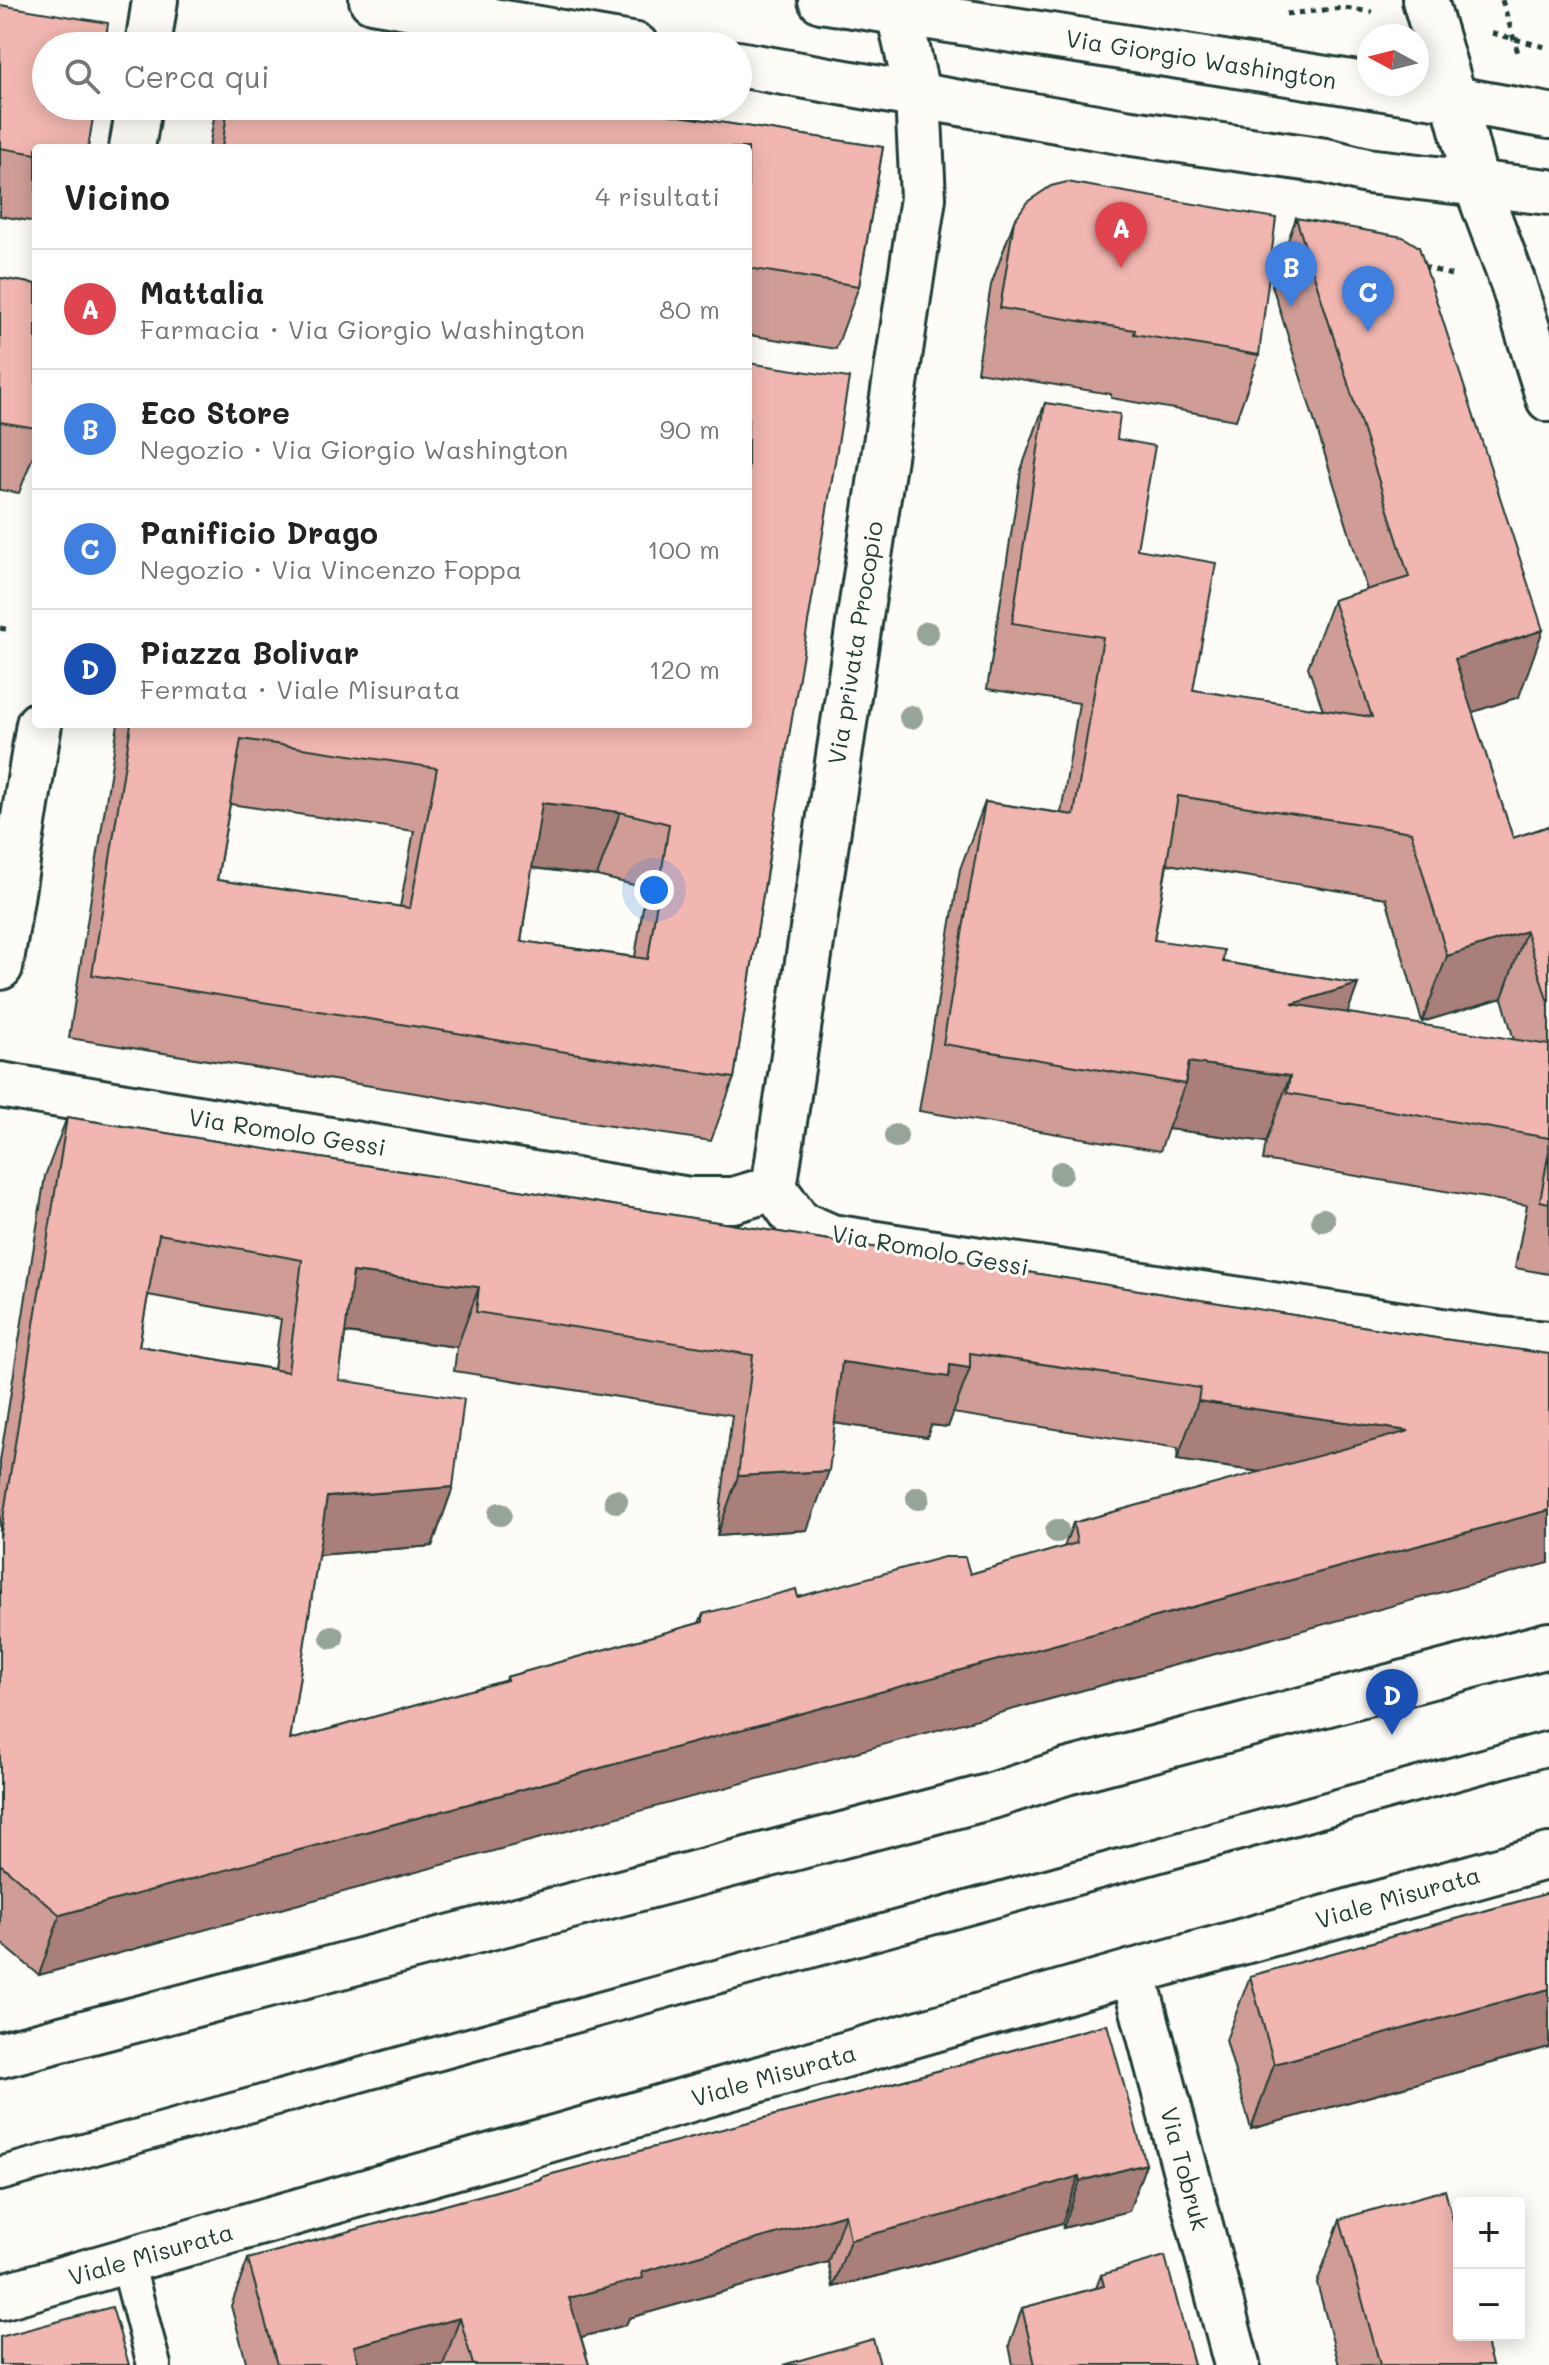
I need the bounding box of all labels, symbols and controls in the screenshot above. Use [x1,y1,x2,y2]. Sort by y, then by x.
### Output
street label: Via Giorgio Washington [1064,22,1339,95]
north arrow [1357,24,1429,96]
search box [32,32,752,120]
icon: search [60,54,104,98]
text: Cerca qui [124,56,270,96]
text: Vicino [64,174,170,219]
text: 4 risultati [595,179,720,213]
pin: A [1095,202,1147,268]
pin: B [1265,241,1317,307]
pin: C [1342,266,1394,332]
text: Mattalia [140,272,264,312]
text: A [81,292,99,326]
text: 80 m [659,292,720,326]
text: Farmacia · Via Giorgio Washington [140,312,585,346]
text: Eco Store [140,392,290,432]
text: B [81,412,99,446]
text: 90 m [660,412,720,446]
text: Negozio · Via Giorgio Washington [140,432,568,466]
text: Panificio Drago [140,512,378,552]
street label: Via privata Procopio [820,519,889,767]
text: C [80,532,100,566]
text: 100 m [647,532,720,566]
text: Negozio · Via Vincenzo Foppa [140,552,522,586]
text: Piazza Bolivar [140,632,359,672]
text: D [81,652,99,686]
text: 120 m [649,652,720,686]
text: Fermata · Viale Misurata [140,672,460,706]
your location [634,870,674,910]
street label: Via Romolo Gessi [186,1101,388,1162]
street label: Via Romolo Gessi [829,1217,1031,1282]
pin: D [1366,1669,1418,1735]
street label: Viale Misurata [1312,1858,1484,1935]
street label: Viale Misurata [688,2036,860,2113]
street label: Via Tobruk [1154,2104,1217,2234]
map controls [1453,2197,1525,2341]
button: + [1453,2197,1525,2269]
street label: Viale Misurata [65,2215,237,2292]
button: − [1453,2269,1525,2341]

